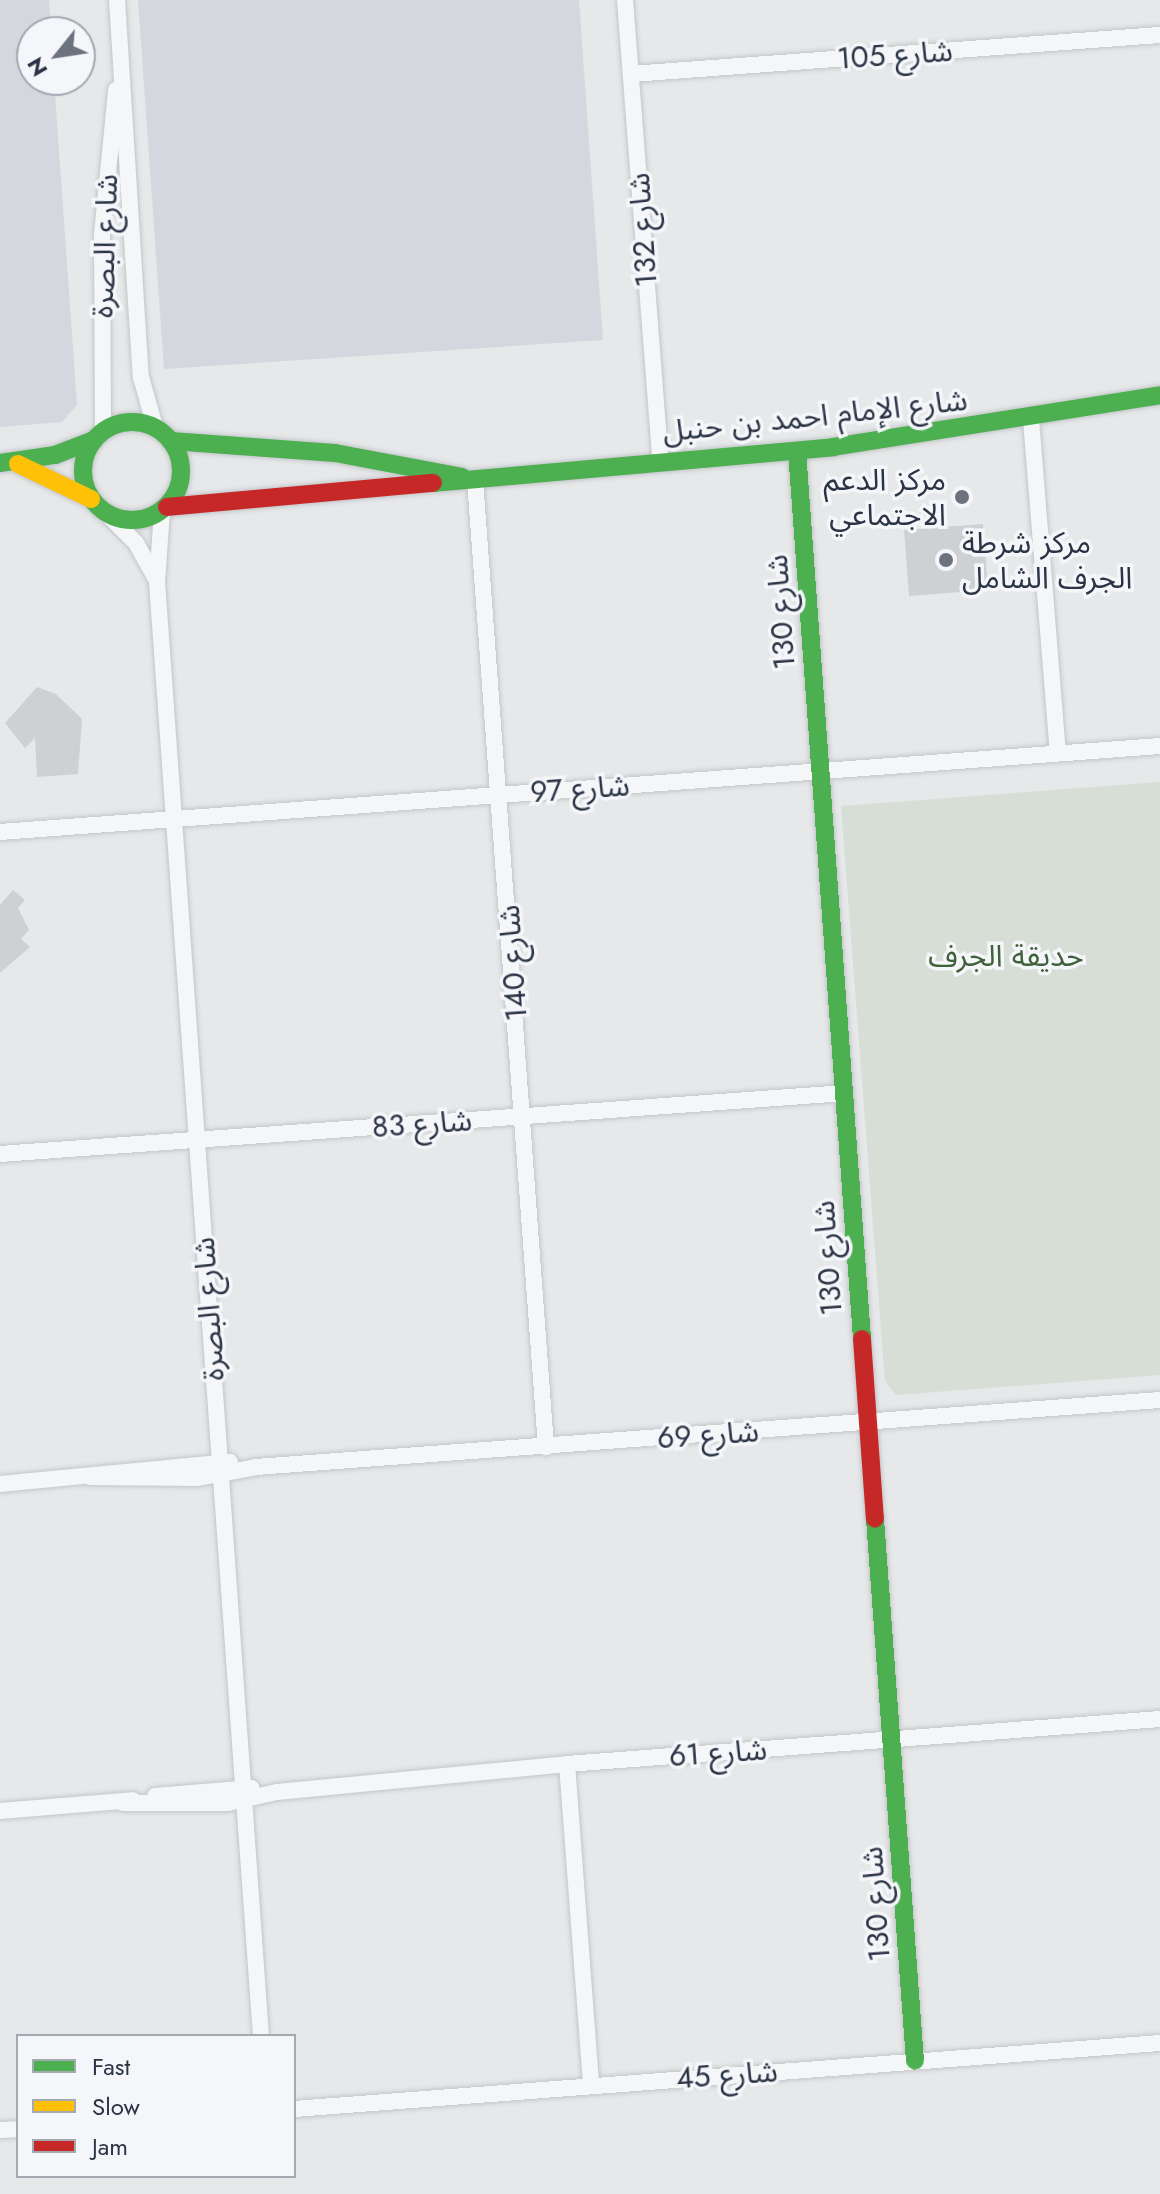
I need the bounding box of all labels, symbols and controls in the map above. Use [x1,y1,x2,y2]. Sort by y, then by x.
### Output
north arrow [16,16,96,96]
street label: شارع 105 [836,33,954,77]
text: N [19,51,55,83]
street label: شارع 132 [621,172,665,288]
street label: شارع البصرة [84,173,126,319]
street label: شارع الإمام احمد بن حنبل [661,382,969,450]
place label: مركز الدعم الاجتماعي [823,462,946,532]
marker: مركز الدعم الاجتماعي [953,488,971,506]
place label: مركز شرطة الجرف الشامل [962,525,1132,596]
marker: مركز شرطة الجرف الشامل [937,551,955,569]
street label: شارع 130 [759,553,803,671]
street label: شارع 97 [529,768,631,810]
street label: شارع 140 [491,904,535,1022]
park label: حديقة الجرف [928,938,1084,974]
street label: شارع 83 [371,1103,473,1145]
street label: شارع 130 [806,1199,850,1317]
street label: شارع البصرة [186,1236,232,1382]
street label: شارع 69 [656,1413,760,1457]
street label: شارع 61 [668,1732,768,1774]
street label: شارع 130 [854,1845,898,1963]
legend [16,2034,296,2178]
text: Fast [92,2049,130,2084]
street label: شارع 45 [675,2053,779,2097]
text: Slow [92,2089,140,2124]
text: Jam [92,2129,128,2164]

